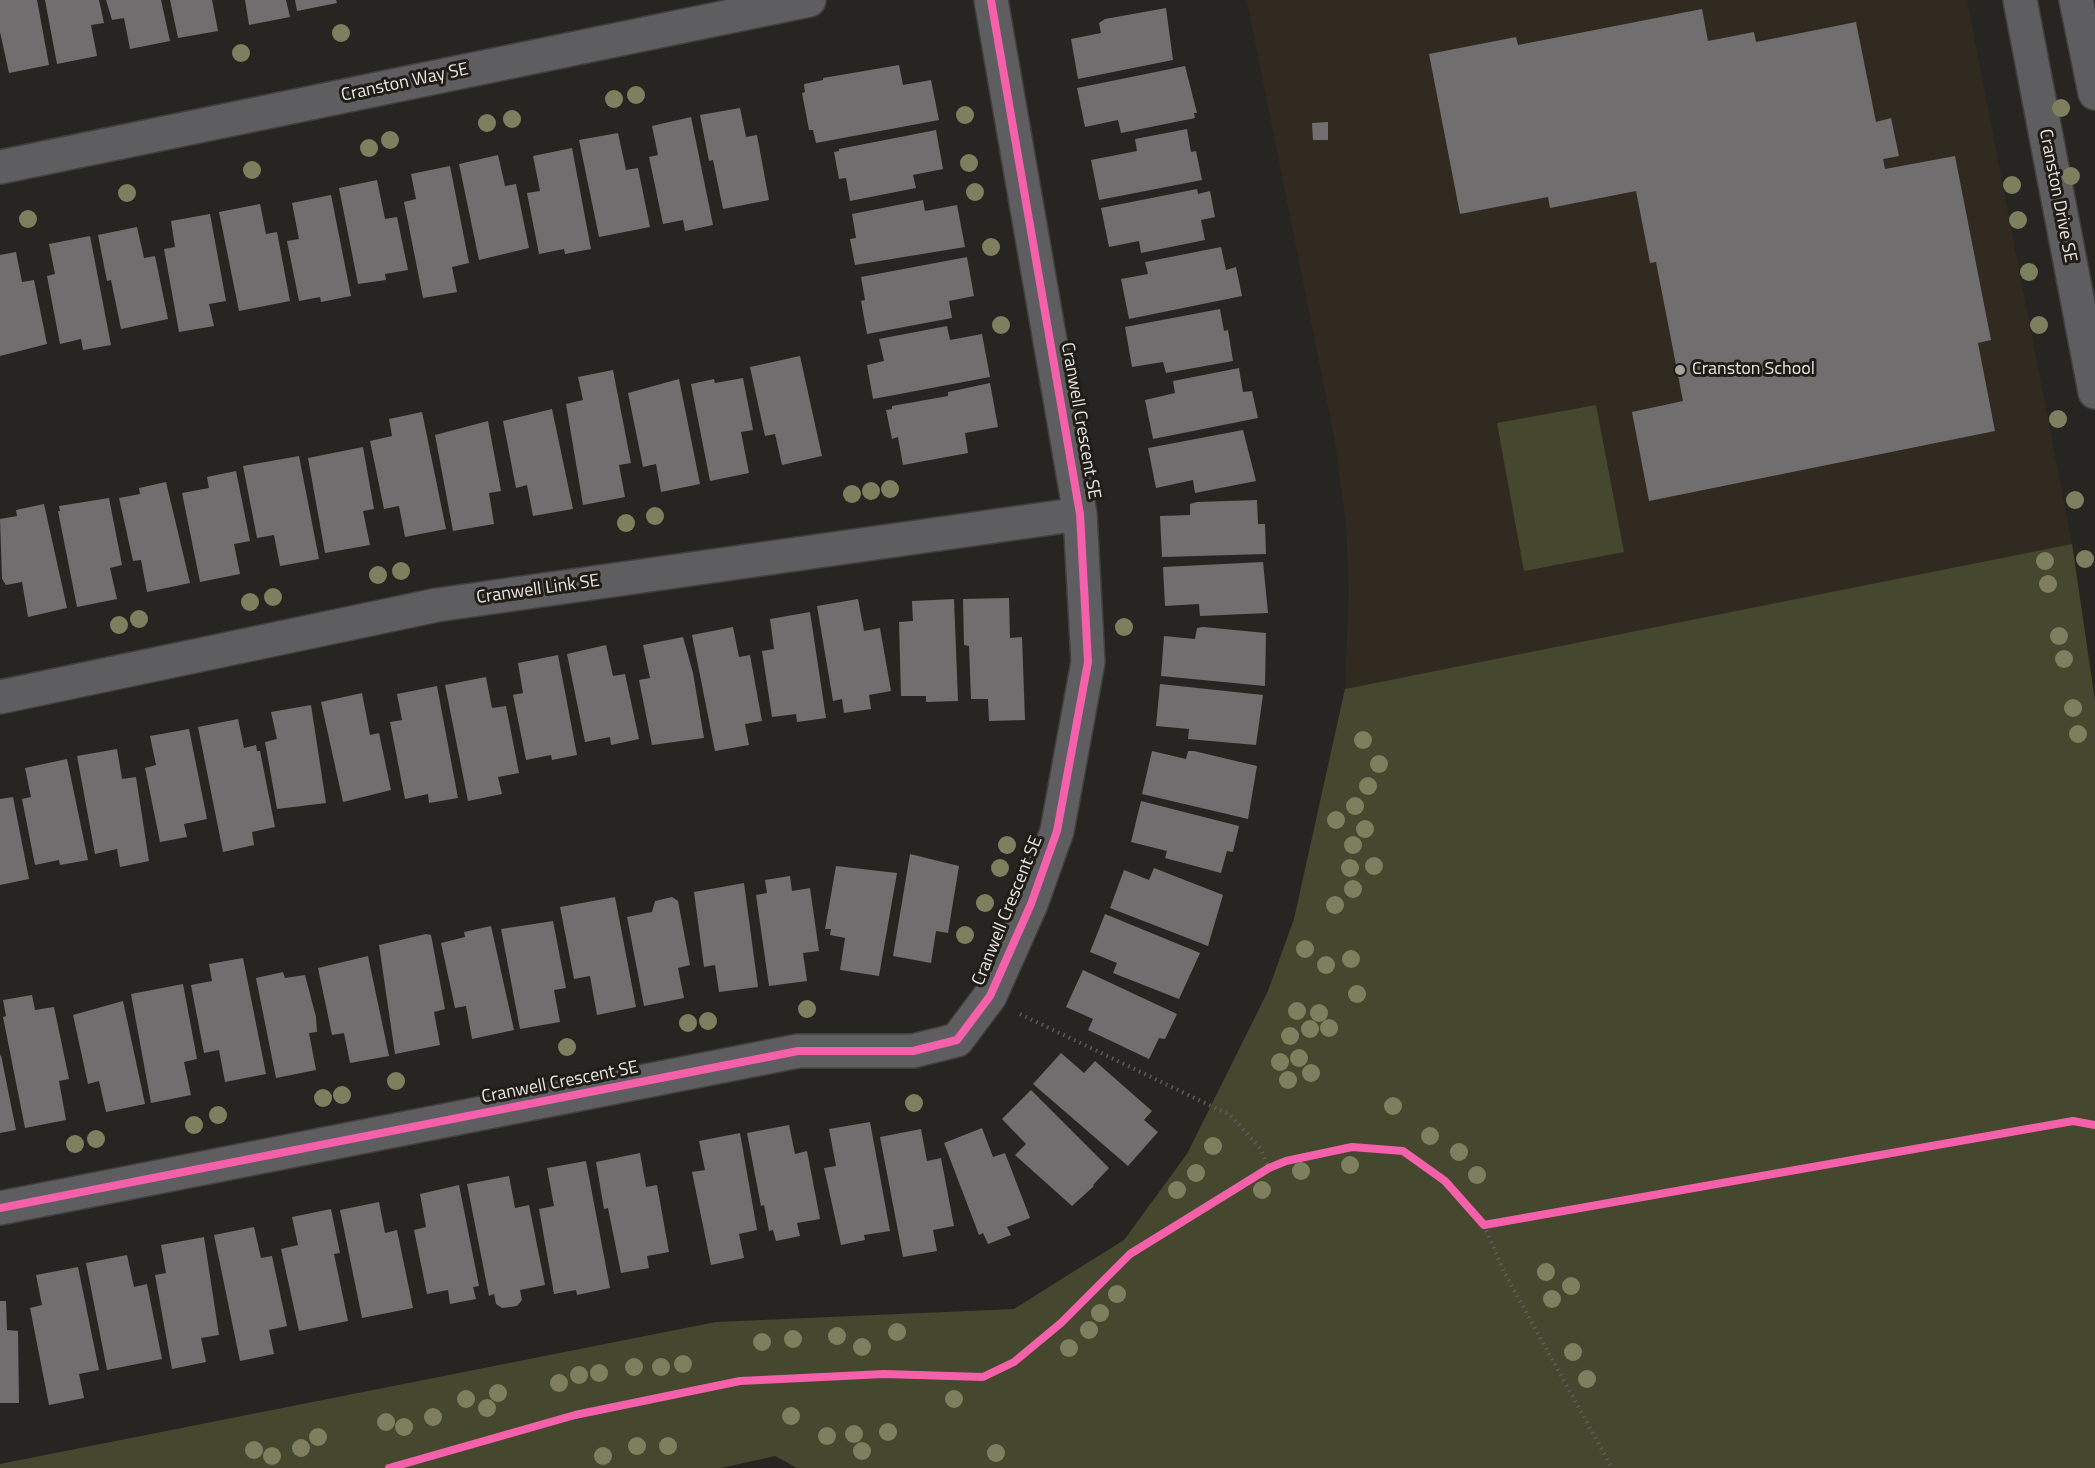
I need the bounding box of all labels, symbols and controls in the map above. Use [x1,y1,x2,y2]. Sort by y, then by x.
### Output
street label: Cranston Way SE [339,59,471,107]
street label: Cranston Drive SE [2033,127,2081,265]
street label: Cranwell Crescent SE [1056,341,1104,501]
place label: Cranston School [1692,359,1815,381]
marker: Cranston School [1673,363,1687,377]
street label: Cranwell Link SE [475,571,601,609]
street label: Cranwell Crescent SE [968,833,1048,989]
street label: Cranwell Crescent SE [480,1057,640,1109]

